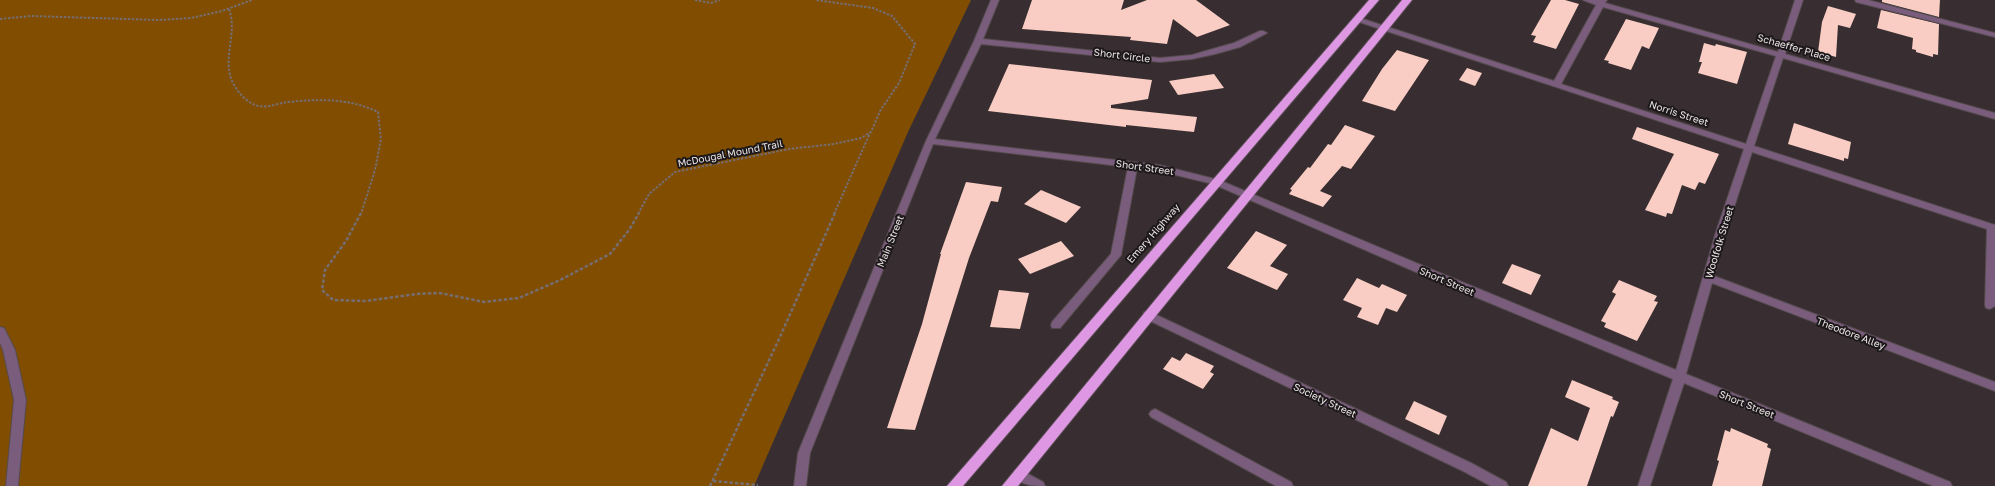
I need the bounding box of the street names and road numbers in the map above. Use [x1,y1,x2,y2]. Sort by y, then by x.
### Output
street label: Schaeffer Place [1756,31,1832,63]
street label: Short Circle [1093,46,1151,64]
street label: Norris Street [1648,98,1710,128]
street label: McDougal Mound Trail [676,137,784,169]
street label: Short Street [1115,157,1175,177]
street label: Emery Highway [1124,201,1182,265]
street label: Woolfolk Street [1702,205,1736,279]
street label: Main Street [874,213,906,269]
street label: Short Street [1418,264,1476,298]
street label: Theodore Alley [1815,314,1887,352]
street label: Society Street [1292,380,1358,420]
street label: Short Street [1718,387,1776,421]

